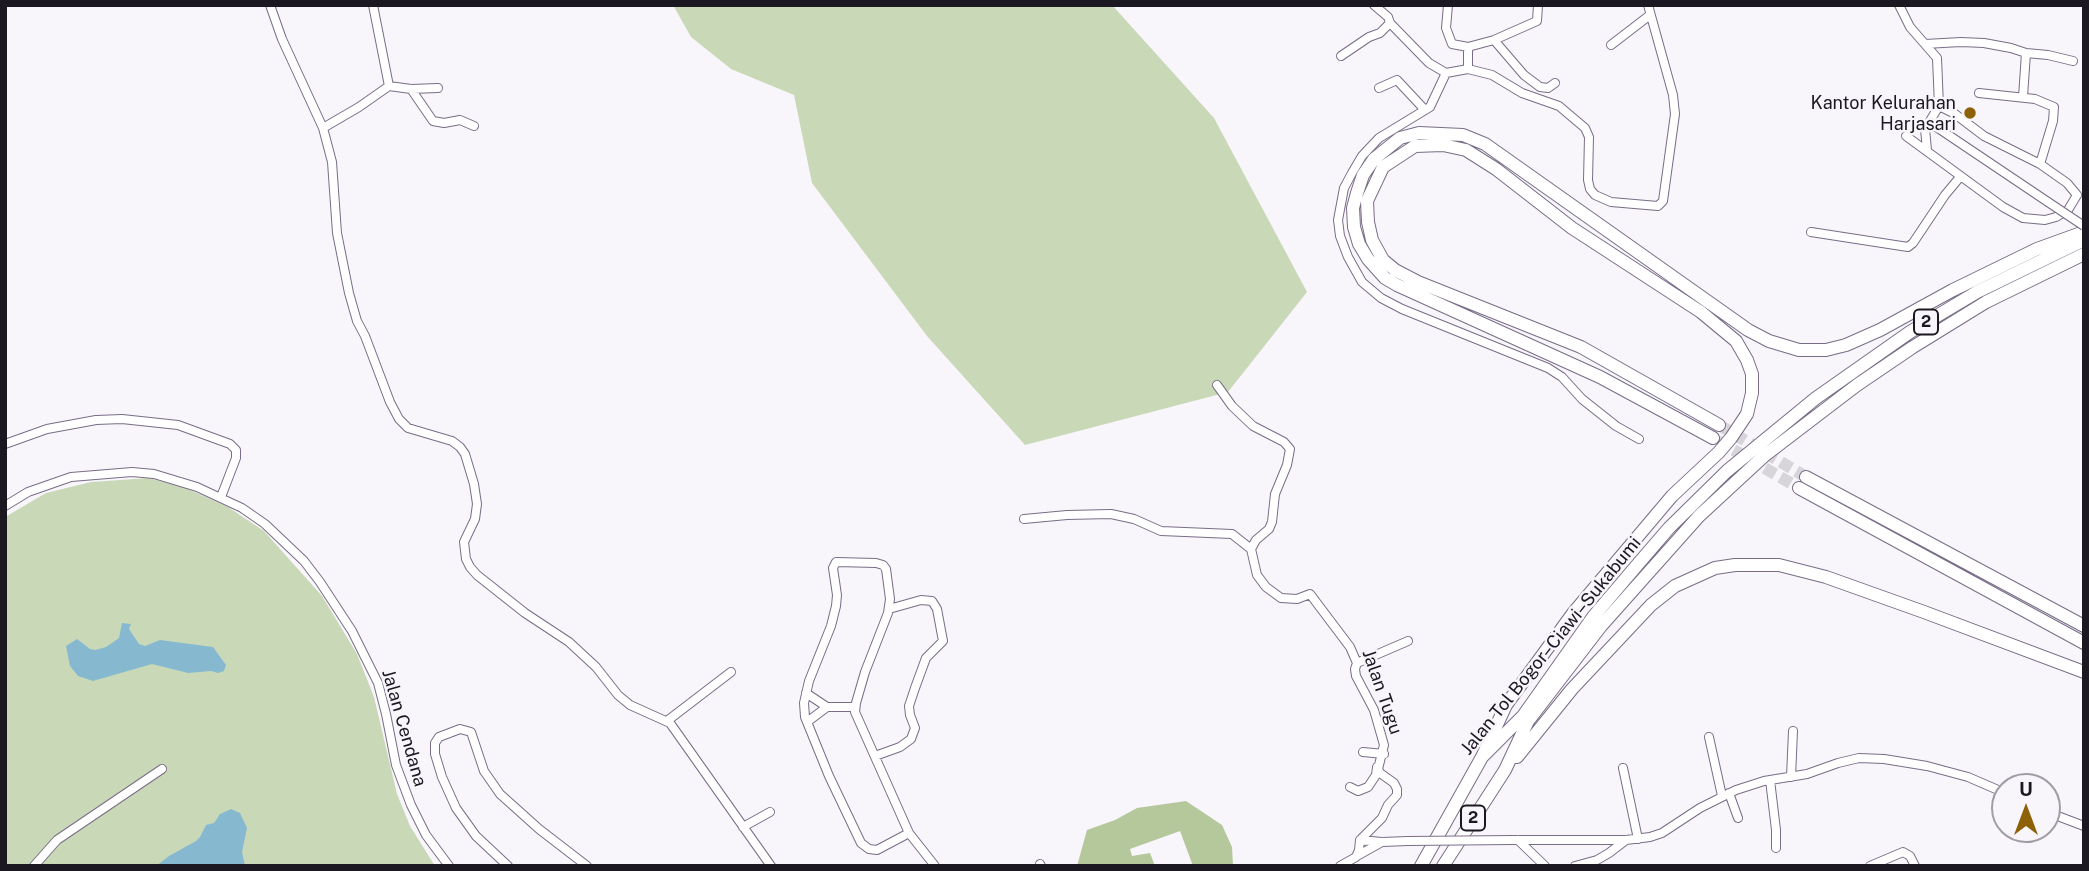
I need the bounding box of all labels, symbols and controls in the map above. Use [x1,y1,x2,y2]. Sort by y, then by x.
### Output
place label: Kantor Kelurahan Harjasari [1811,92,1956,134]
marker: Kantor Kelurahan Harjasari [1962,105,1978,121]
road number: 2 [1914,310,1938,334]
street label: Jalan Tol Bogor–Ciawi–Sukabumi [1456,533,1646,759]
street label: Jalan Tugu [1357,647,1407,737]
street label: Jalan Cendana [377,667,431,789]
north arrow [1991,773,2061,843]
text: U [2019,778,2033,800]
road number: 2 [1461,806,1485,831]

